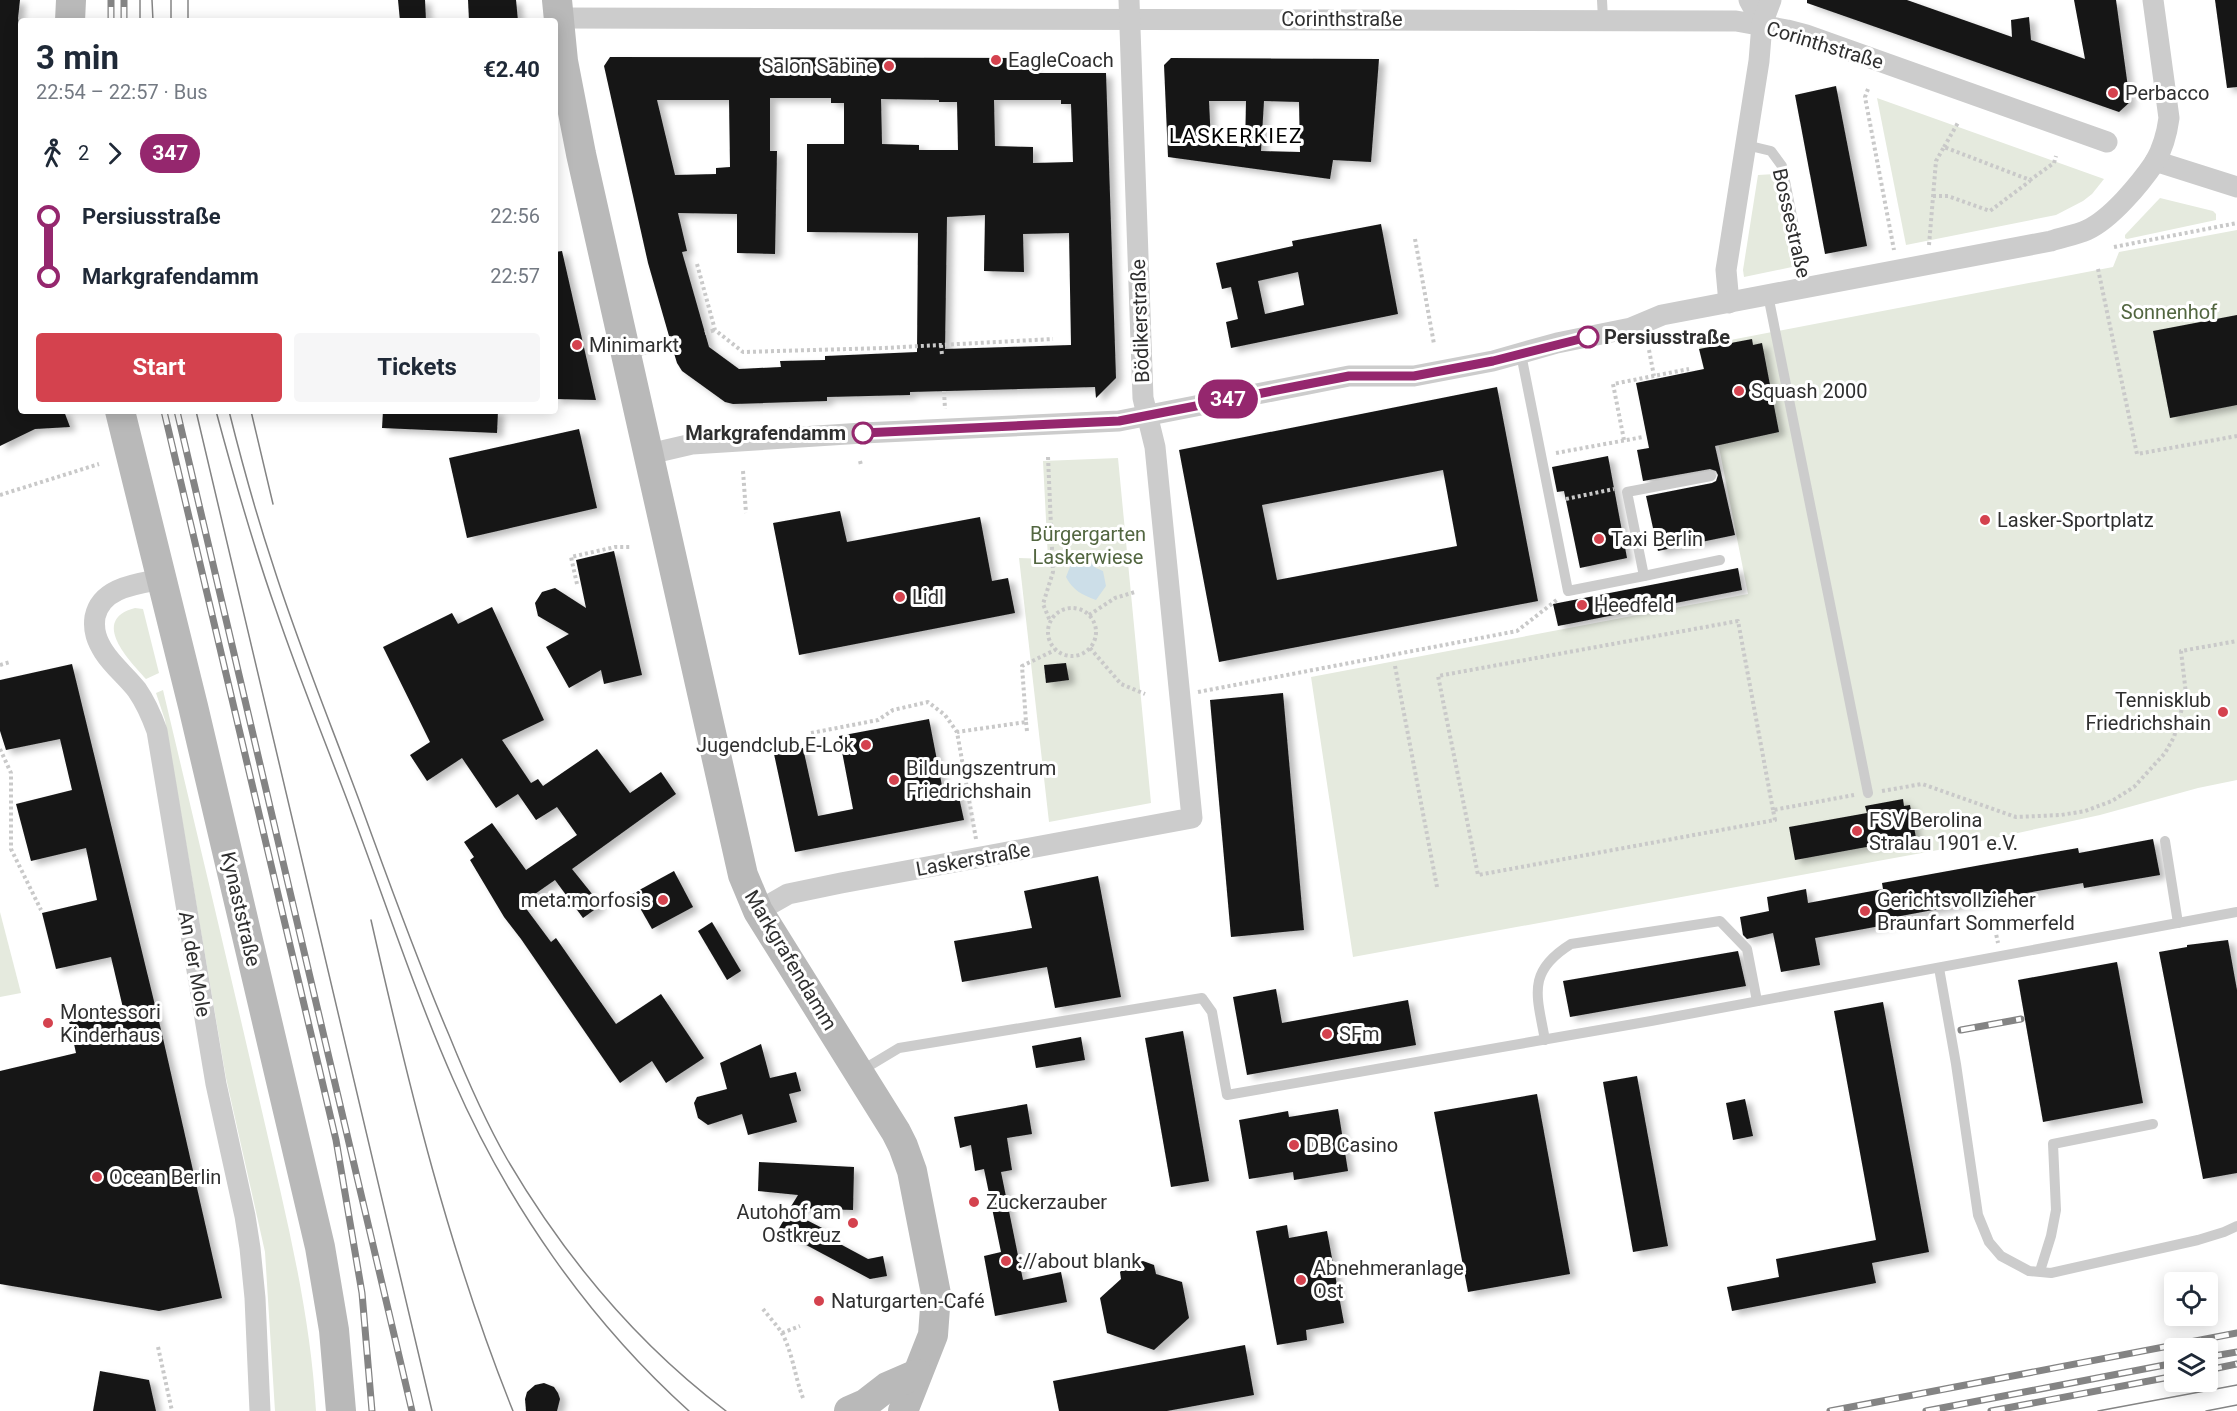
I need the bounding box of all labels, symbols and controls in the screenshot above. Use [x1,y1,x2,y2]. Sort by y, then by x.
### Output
street label: Corinthstraße [1281,7,1403,31]
street label: Corinthstraße [1763,16,1887,74]
text: 3 min [36,38,119,77]
place label: EagleCoach [1008,48,1114,72]
marker: EagleCoach [989,53,1003,67]
place label: Salon Sabine [761,54,877,78]
text: €2.40 [483,57,540,82]
marker: Salon Sabine [882,59,896,73]
text: 22:54 – 22:57 · Bus [36,80,208,104]
place label: Perbacco [2125,81,2209,105]
marker: Perbacco [2106,86,2120,100]
district label: LASKERKIEZ [1169,124,1303,148]
icon: walk [36,137,69,170]
icon: forward [98,137,131,170]
text: 2 [78,141,89,165]
text: 347 [152,141,188,165]
street label: Bossestraße [1768,166,1816,280]
text: Persiusstraße [82,204,221,229]
text: 22:56 [490,204,540,228]
street label: Bödikerstraße [1126,259,1154,383]
text: Markgrafendamm [82,264,259,289]
text: 22:57 [490,264,540,288]
park label: Sonnenhof [2121,300,2217,324]
place label: Persiusstraße [1604,325,1730,349]
marker: Persiusstraße [1577,326,1599,348]
button: Start [36,333,282,402]
button: Tickets [294,333,540,402]
place label: Minimarkt [589,333,679,357]
marker: Minimarkt [570,338,584,352]
place label: Squash 2000 [1751,379,1867,403]
line badge: 347 [1194,380,1262,418]
marker: Squash 2000 [1732,384,1746,398]
text: 347 [1210,387,1246,411]
place label: Markgrafendamm [685,421,846,445]
marker: Markgrafendamm [852,422,874,444]
place label: Lasker-Sportplatz [1997,508,2154,532]
marker: Lasker-Sportplatz [1978,513,1992,527]
park label: Bürgergarten Laskerwiese [1030,522,1146,569]
place label: Taxi Berlin [1611,527,1703,551]
marker: Taxi Berlin [1592,532,1606,546]
place label: Lidl [912,585,944,609]
marker: Lidl [893,590,907,604]
place label: Heedfeld [1594,593,1674,617]
marker: Heedfeld [1575,598,1589,612]
place label: Tennisklub Friedrichshain [2085,688,2211,735]
marker: Tennisklub Friedrichshain [2216,705,2230,719]
place label: Jugendclub E-Lok [696,733,855,757]
marker: Jugendclub E-Lok [859,738,873,752]
place label: Bildungszentrum Friedrichshain [906,756,1056,803]
marker: Bildungszentrum Friedrichshain [887,773,901,787]
place label: FSV Berolina Stralau 1901 e.V. [1869,808,2018,855]
marker: FSV Berolina Stralau 1901 e.V. [1850,824,1864,838]
street label: Laskerstraße [914,837,1032,881]
street label: Kynaststraße [216,849,266,969]
street label: Markgrafendamm [740,886,842,1034]
place label: meta:morfosis [521,888,651,912]
place label: Gerichtsvollzieher Braunfart Sommerfeld [1877,888,2075,935]
marker: meta:morfosis [656,893,670,907]
marker: Gerichtsvollzieher Braunfart Sommerfeld [1858,904,1872,918]
street label: An der Mole [174,909,216,1019]
place label: Montessori Kinderhaus [60,1000,161,1047]
marker: Montessori Kinderhaus [41,1016,55,1030]
place label: SFm [1339,1022,1379,1046]
marker: SFm [1320,1027,1334,1041]
place label: DB Casino [1306,1133,1398,1157]
marker: DB Casino [1287,1138,1301,1152]
place label: Ocean Berlin [109,1165,221,1189]
marker: Ocean Berlin [90,1170,104,1184]
place label: Zuckerzauber [986,1190,1107,1214]
marker: Zuckerzauber [967,1195,981,1209]
place label: Autohof am Ostkreuz [737,1200,841,1247]
marker: Autohof am Ostkreuz [846,1216,860,1230]
place label: ://about blank [1018,1249,1142,1273]
marker: ://about blank [999,1254,1013,1268]
place label: Abnehmeranlage Ost [1313,1256,1464,1303]
map controls [2164,1272,2218,1392]
button: locate [2164,1272,2218,1326]
marker: Abnehmeranlage Ost [1294,1273,1308,1287]
place label: Naturgarten-Café [831,1289,985,1313]
marker: Naturgarten-Café [812,1294,826,1308]
button: layers [2164,1338,2218,1392]

